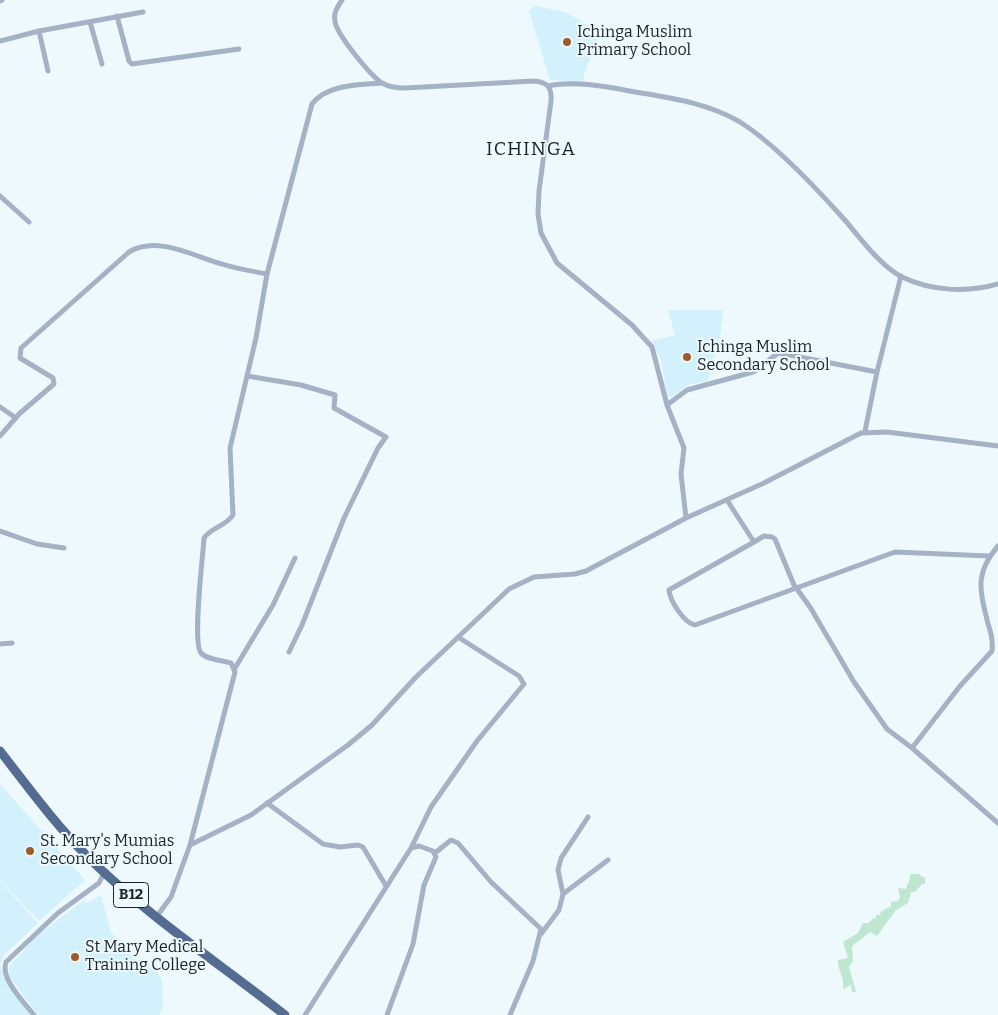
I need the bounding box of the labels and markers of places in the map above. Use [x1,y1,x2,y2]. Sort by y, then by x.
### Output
place label: Ichinga Muslim Primary School [577,23,692,61]
marker: Ichinga Muslim Primary School [561,36,573,48]
place label: Ichinga Muslim Secondary School [697,338,830,376]
marker: Ichinga Muslim Secondary School [681,351,693,363]
place label: St. Mary's Mumias Secondary School [40,832,174,870]
marker: St. Mary's Mumias Secondary School [24,845,36,857]
place label: St Mary Medical Training College [85,938,206,976]
marker: St Mary Medical Training College [69,951,81,963]

